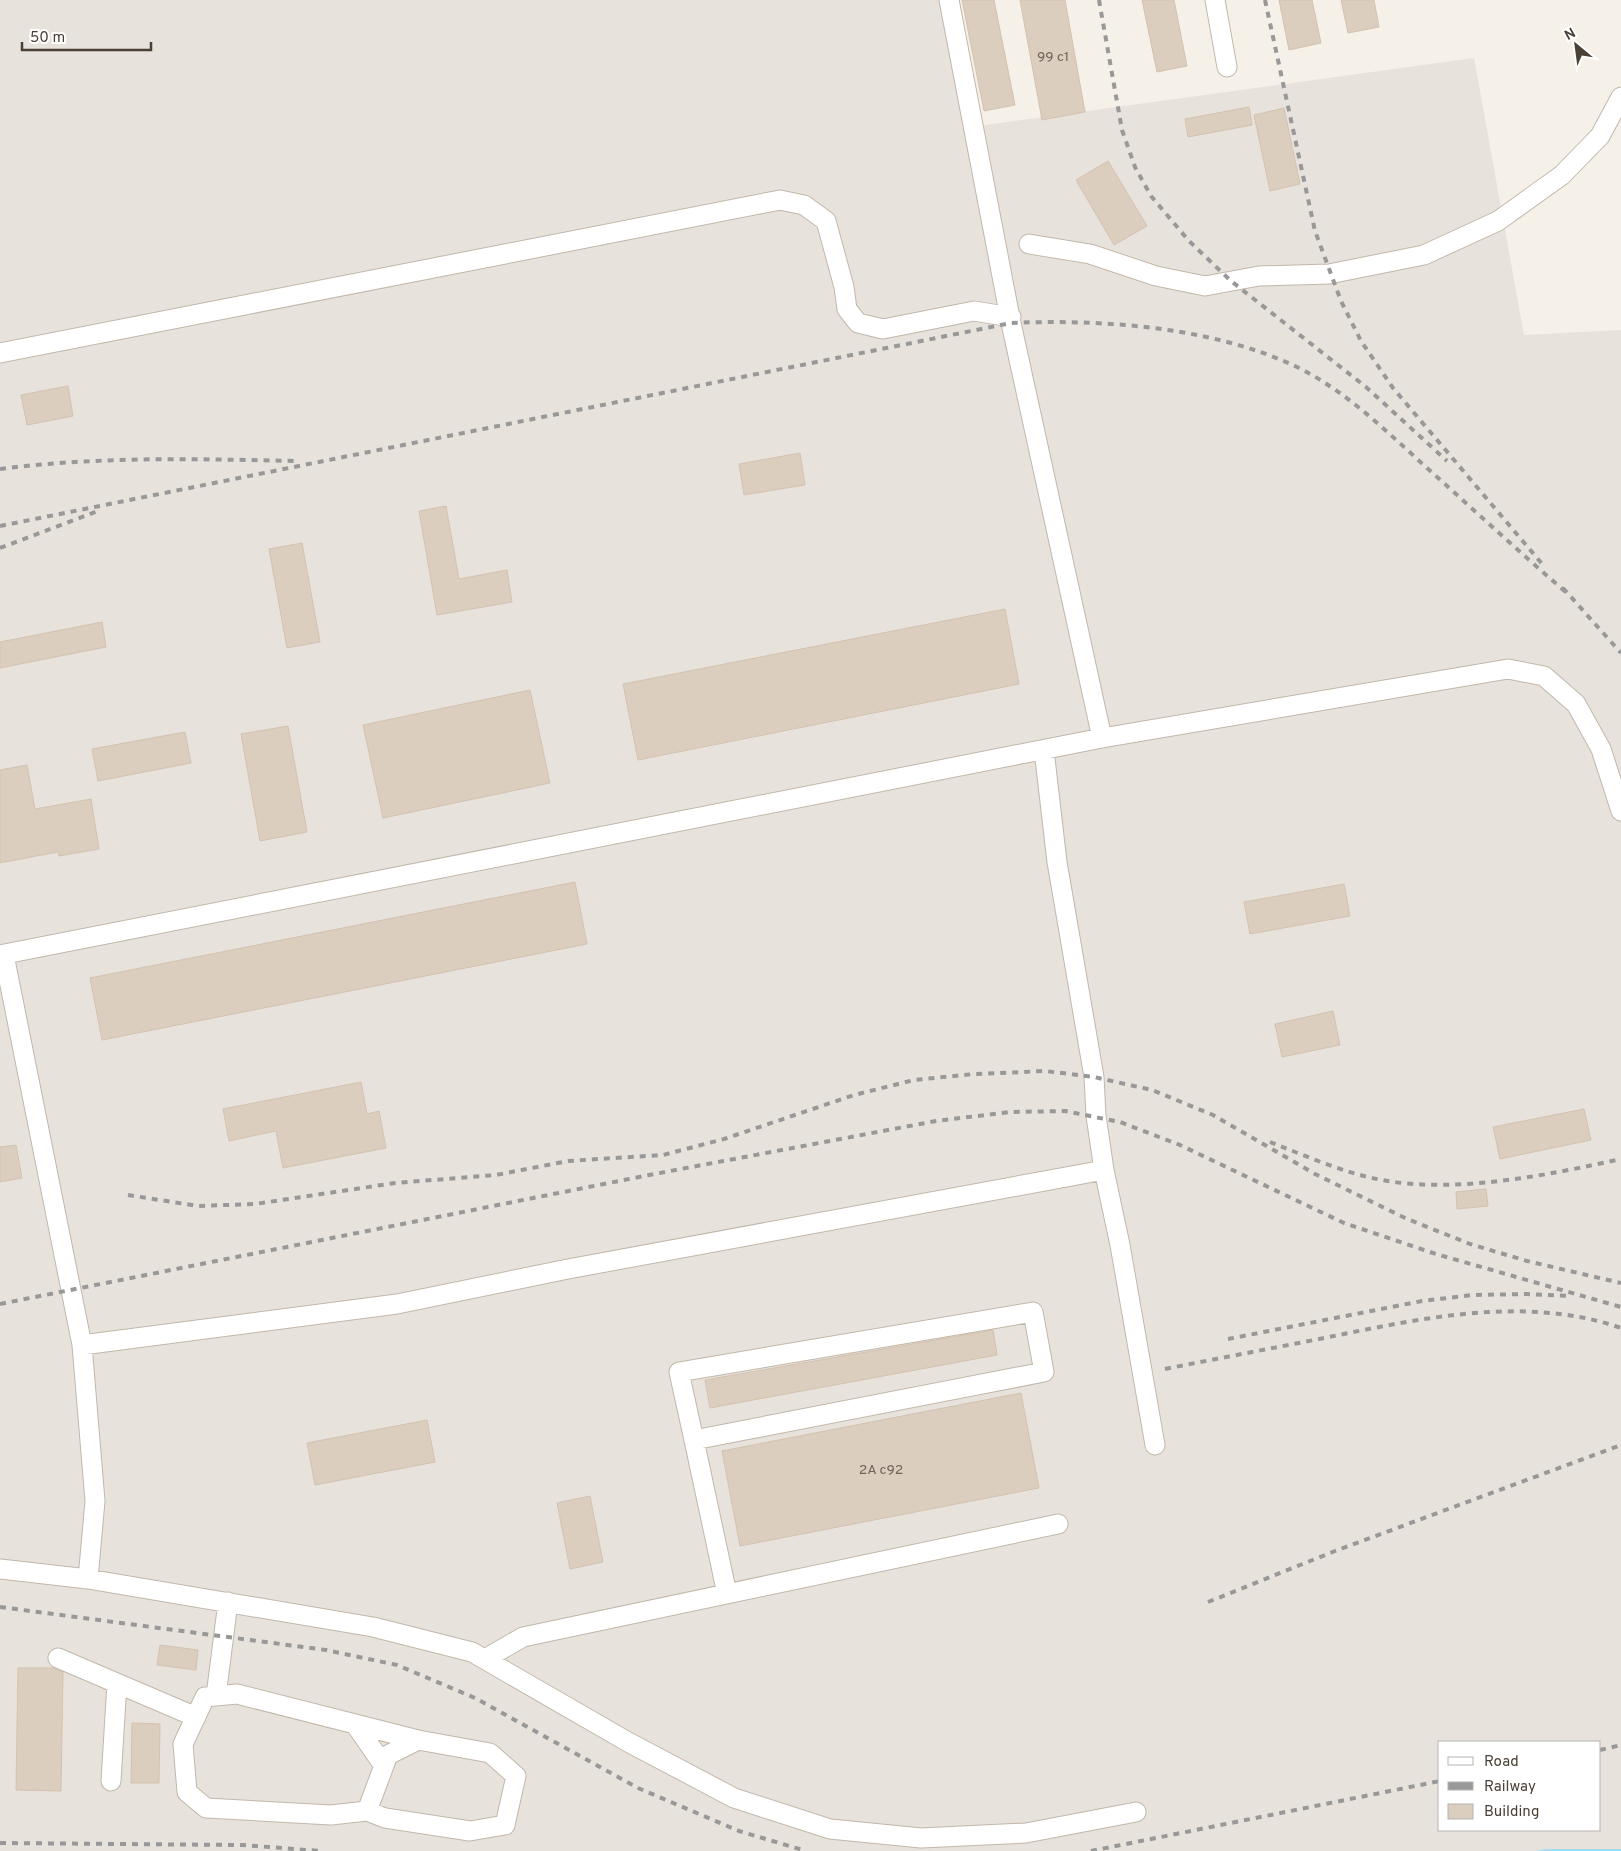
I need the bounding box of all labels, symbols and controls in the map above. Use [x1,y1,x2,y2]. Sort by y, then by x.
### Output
scale bar [22,20,151,52]
north arrow [1551,20,1601,70]
text: N [1562,25,1579,45]
text: 50 m [30,29,65,48]
house number: 99 с1 [1037,49,1069,66]
house number: 2А с92 [859,1462,903,1479]
legend [1438,1741,1601,1831]
text: Road [1484,1753,1519,1772]
text: Railway [1484,1778,1536,1797]
text: Building [1484,1803,1539,1822]

